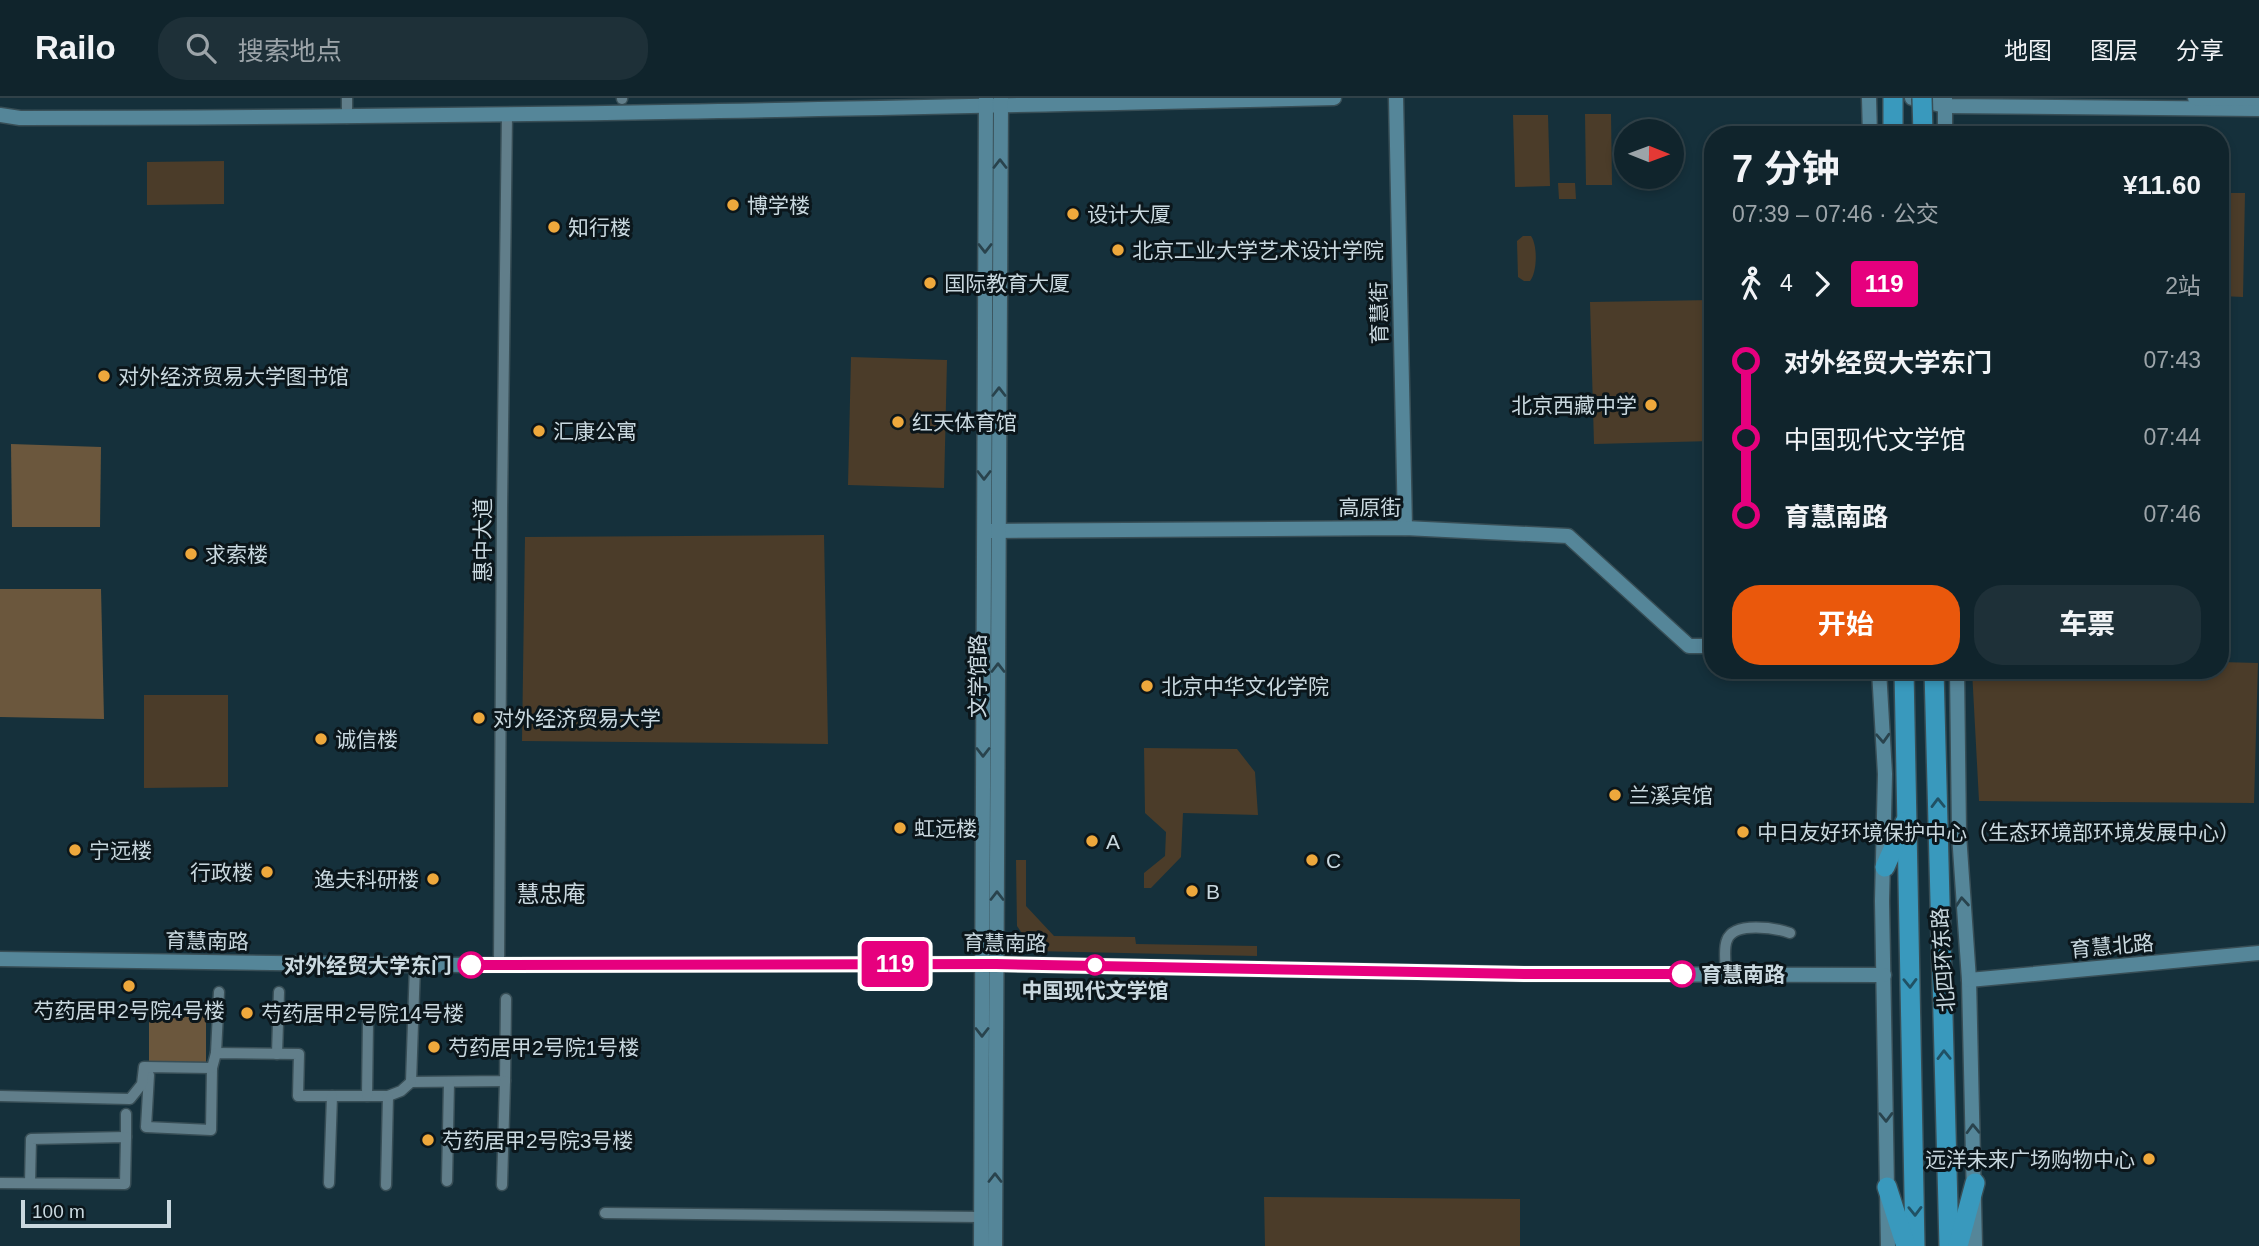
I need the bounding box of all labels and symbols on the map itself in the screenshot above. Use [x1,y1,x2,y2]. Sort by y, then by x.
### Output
north arrow [1614,119,1684,189]
one-way arrow [992,158,1008,169]
place label: 博学楼 [747,194,810,217]
marker: 博学楼 [725,197,741,213]
place label: 设计大厦 [1087,203,1171,226]
marker: 设计大厦 [1065,206,1081,222]
place label: 知行楼 [568,216,631,239]
marker: 知行楼 [546,219,562,235]
place label: 北京工业大学艺术设计学院 [1132,239,1384,262]
marker: 北京工业大学艺术设计学院 [1110,242,1126,258]
one-way arrow [977,243,993,254]
place label: 国际教育大厦 [944,272,1070,295]
marker: 国际教育大厦 [922,275,938,291]
street label: 育慧街 [1367,281,1391,345]
place label: 对外经济贸易大学图书馆 [118,365,349,388]
marker: 对外经济贸易大学图书馆 [96,368,112,384]
one-way arrow [991,386,1007,396]
place label: 北京西藏中学 [1511,394,1637,417]
marker: 北京西藏中学 [1643,397,1659,413]
place label: 红天体育馆 [912,411,1017,434]
marker: 红天体育馆 [890,414,906,430]
place label: 汇康公寓 [553,420,637,443]
marker: 汇康公寓 [531,423,547,439]
one-way arrow [976,471,992,481]
street label: 高原街 [1339,496,1402,519]
street label: 惠中大道 [471,498,494,582]
place label: 求索楼 [205,543,268,566]
marker: 求索楼 [183,546,199,562]
street label: 文学馆路 [966,634,989,718]
one-way arrow [990,662,1006,673]
place label: 北京中华文化学院 [1161,675,1329,698]
marker: 北京中华文化学院 [1139,678,1155,694]
place label: 对外经济贸易大学 [493,707,661,730]
marker: 对外经济贸易大学 [471,710,487,726]
place label: 诚信楼 [335,728,398,751]
marker: 诚信楼 [313,731,329,747]
one-way arrow [1875,733,1890,744]
one-way arrow [975,747,991,758]
place label: 兰溪宾馆 [1629,784,1713,807]
marker: 兰溪宾馆 [1607,787,1623,803]
one-way arrow [1930,798,1945,809]
place label: 虹远楼 [914,817,977,840]
marker: 虹远楼 [892,820,908,836]
place label: 中日友好环境保护中心（生态环境部环境发展中心） [1757,821,2240,844]
marker: 中日友好环境保护中心（生态环境部环境发展中心） [1735,824,1751,840]
place label: A [1106,830,1120,853]
marker: A [1084,833,1100,849]
place label: 宁远楼 [89,839,152,862]
marker: 宁远楼 [67,842,83,858]
place label: C [1326,849,1341,872]
marker: C [1304,852,1320,868]
place label: 行政楼 [190,861,253,884]
marker: 行政楼 [259,864,275,880]
place label: 逸夫科研楼 [314,868,419,891]
marker: 逸夫科研楼 [425,871,441,887]
place label: B [1206,880,1220,903]
district label: 慧忠庵 [517,881,586,907]
marker: B [1184,883,1200,899]
one-way arrow [989,890,1005,900]
one-way arrow [1955,896,1970,907]
street label: 北四环东路 [1928,907,1958,1013]
street label: 育慧南路 [165,929,249,953]
street label: 育慧南路 [963,931,1047,955]
street label: 育慧北路 [2069,931,2155,961]
line badge: 119 [855,941,935,987]
marker: 对外经贸大学东门 [458,952,484,978]
place label: 对外经贸大学东门 [284,954,452,977]
marker: 中国现代文学馆 [1085,955,1105,975]
marker: 育慧南路 [1669,961,1695,987]
place label: 育慧南路 [1701,963,1785,986]
marker: 芍药居甲2号院4号楼 [121,978,137,994]
place label: 中国现代文学馆 [1022,979,1169,1002]
one-way arrow [1902,979,1918,989]
place label: 芍药居甲2号院4号楼 [33,999,225,1022]
place label: 芍药居甲2号院14号楼 [261,1002,464,1025]
marker: 芍药居甲2号院14号楼 [239,1005,255,1021]
one-way arrow [974,1027,990,1038]
place label: 芍药居甲2号院1号楼 [448,1036,639,1059]
marker: 芍药居甲2号院1号楼 [426,1039,442,1055]
one-way arrow [1936,1050,1952,1060]
one-way arrow [1878,1112,1894,1123]
one-way arrow [1966,1123,1981,1134]
place label: 芍药居甲2号院3号楼 [442,1129,633,1152]
marker: 芍药居甲2号院3号楼 [420,1132,436,1148]
place label: 远洋未来广场购物中心 [1925,1148,2135,1171]
marker: 远洋未来广场购物中心 [2141,1151,2157,1167]
one-way arrow [987,1172,1003,1183]
scale bar [21,1197,172,1229]
one-way arrow [1907,1206,1922,1217]

